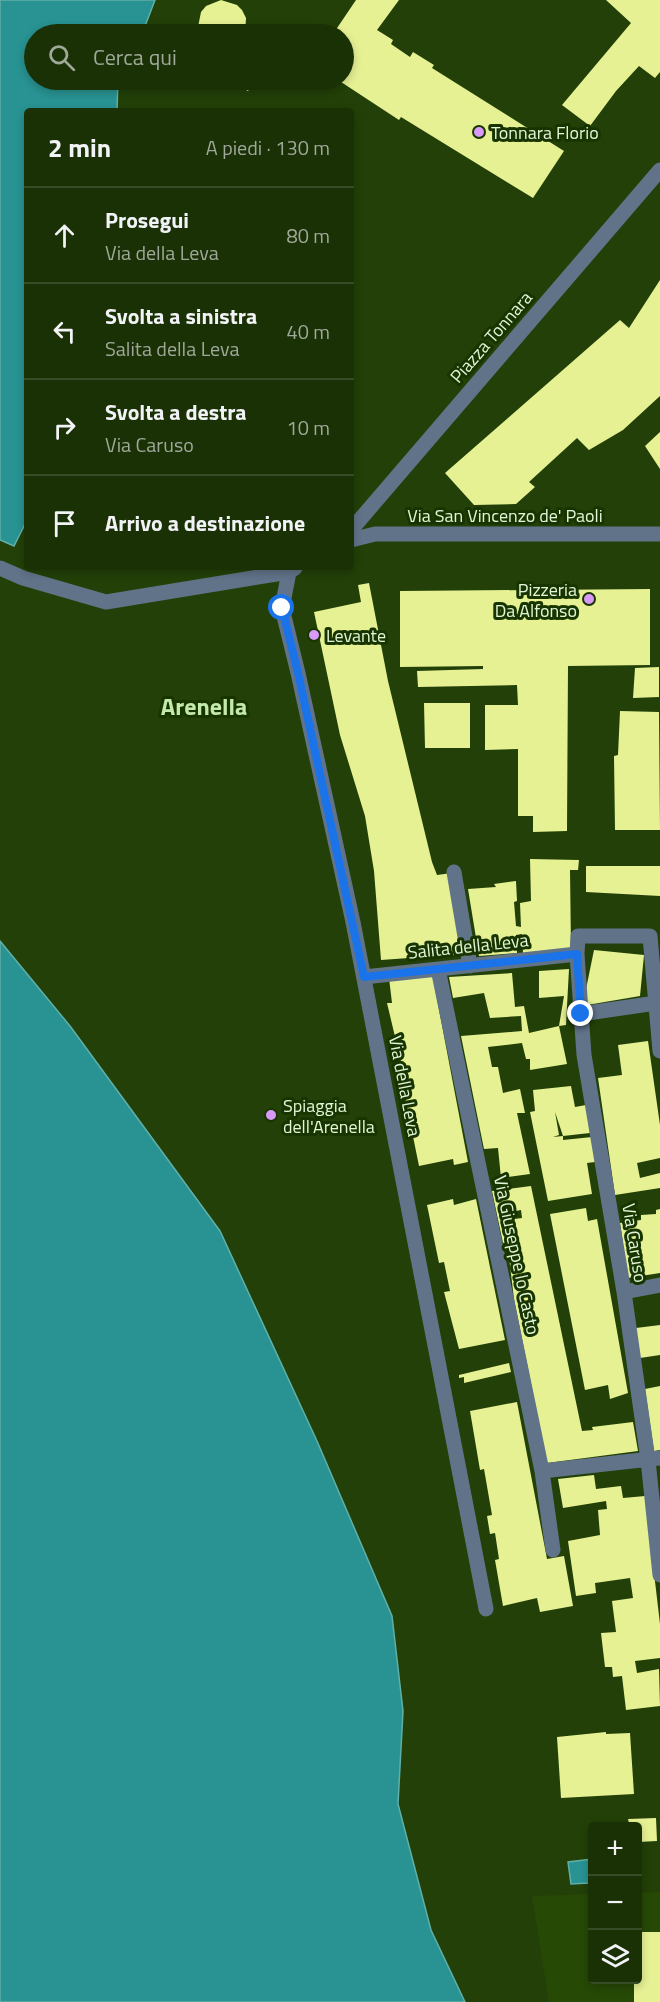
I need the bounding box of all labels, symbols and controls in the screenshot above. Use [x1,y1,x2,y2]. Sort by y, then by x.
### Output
search box [24,24,354,90]
text: Cerca qui [93,40,177,74]
icon: search [45,41,78,74]
place label: Tonnara Florio [491,119,599,146]
marker: Tonnara Florio [472,125,486,139]
text: 2 min [48,128,111,167]
text: A piedi · 130 m [206,132,330,163]
text: Prosegui [105,203,189,237]
icon: ahead [48,219,81,252]
text: 80 m [286,220,330,251]
text: Via della Leva [105,237,219,268]
street label: Piazza Tonnara [443,285,539,389]
text: Svolta a sinistra [105,299,257,333]
icon: left [48,315,81,348]
text: 40 m [286,316,330,347]
text: Salita della Leva [105,333,240,364]
text: Svolta a destra [105,395,247,429]
icon: right [48,411,81,444]
text: 10 m [286,412,330,443]
text: Via Caruso [105,429,194,460]
street label: Via San Vincenzo de' Paoli [407,502,603,529]
text: Arrivo a destinazione [105,506,305,540]
icon: arrive [48,507,81,540]
place label: Pizzeria Da Alfonso [495,576,577,624]
marker: Pizzeria Da Alfonso [582,592,596,606]
route start [268,594,294,620]
place label: Levante [326,622,386,649]
marker: Levante [307,628,321,642]
district label: Arenella [161,688,247,724]
street label: Salita della Leva [406,926,530,966]
route end [567,1000,593,1026]
street label: Via della Leva [382,1033,428,1139]
place label: Spiaggia dell'Arenella [283,1092,375,1140]
marker: Spiaggia dell'Arenella [264,1108,278,1122]
street label: Via Giuseppe lo Casto [487,1173,547,1337]
street label: Via Caruso [615,1201,655,1285]
map controls [588,1822,642,1984]
button: + [588,1822,642,1876]
button: − [588,1876,642,1930]
button: layers [588,1930,642,1984]

